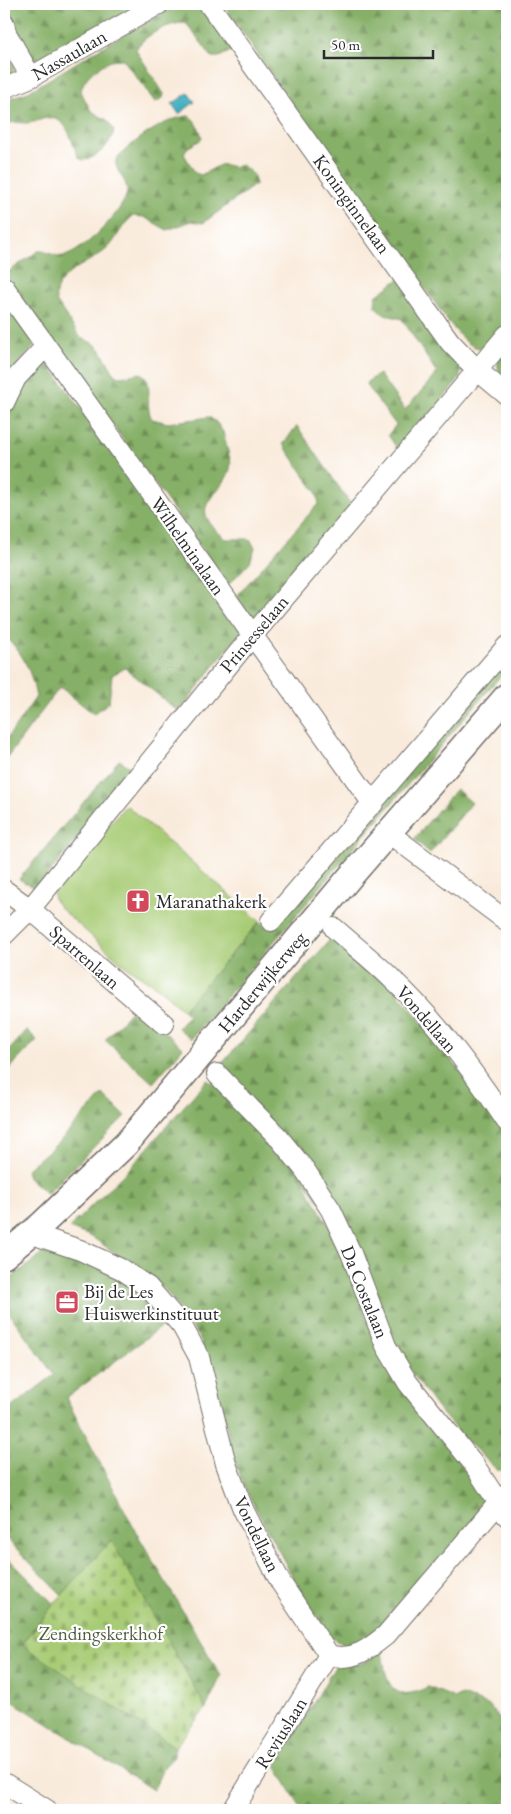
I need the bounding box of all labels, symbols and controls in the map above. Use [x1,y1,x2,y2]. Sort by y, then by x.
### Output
street label: Nassaulaan [27,24,111,86]
scale bar [324,28,432,60]
text: 50 m [331,35,360,54]
street label: Koninginnelaan [307,149,397,259]
street label: Wilhelminalaan [145,492,231,600]
street label: Prinsesselaan [214,590,294,678]
church icon: Maranathakerk [125,888,151,914]
place label: Maranathakerk [156,889,268,914]
street label: Sparrenlaan [44,919,126,995]
street label: Harderwijkerweg [212,925,312,1038]
street label: Vondellaan [391,980,463,1058]
street label: Da Costalaan [335,1242,395,1342]
place label: Bij de Les Huiswerkinstituut [84,1279,219,1326]
office icon: Bij de Les Huiswerkinstituut [54,1289,80,1315]
street label: Vondellaan [228,1492,286,1576]
park label: Zendingskerkhof [39,1621,165,1646]
street label: Reviuslaan [249,1693,313,1773]

